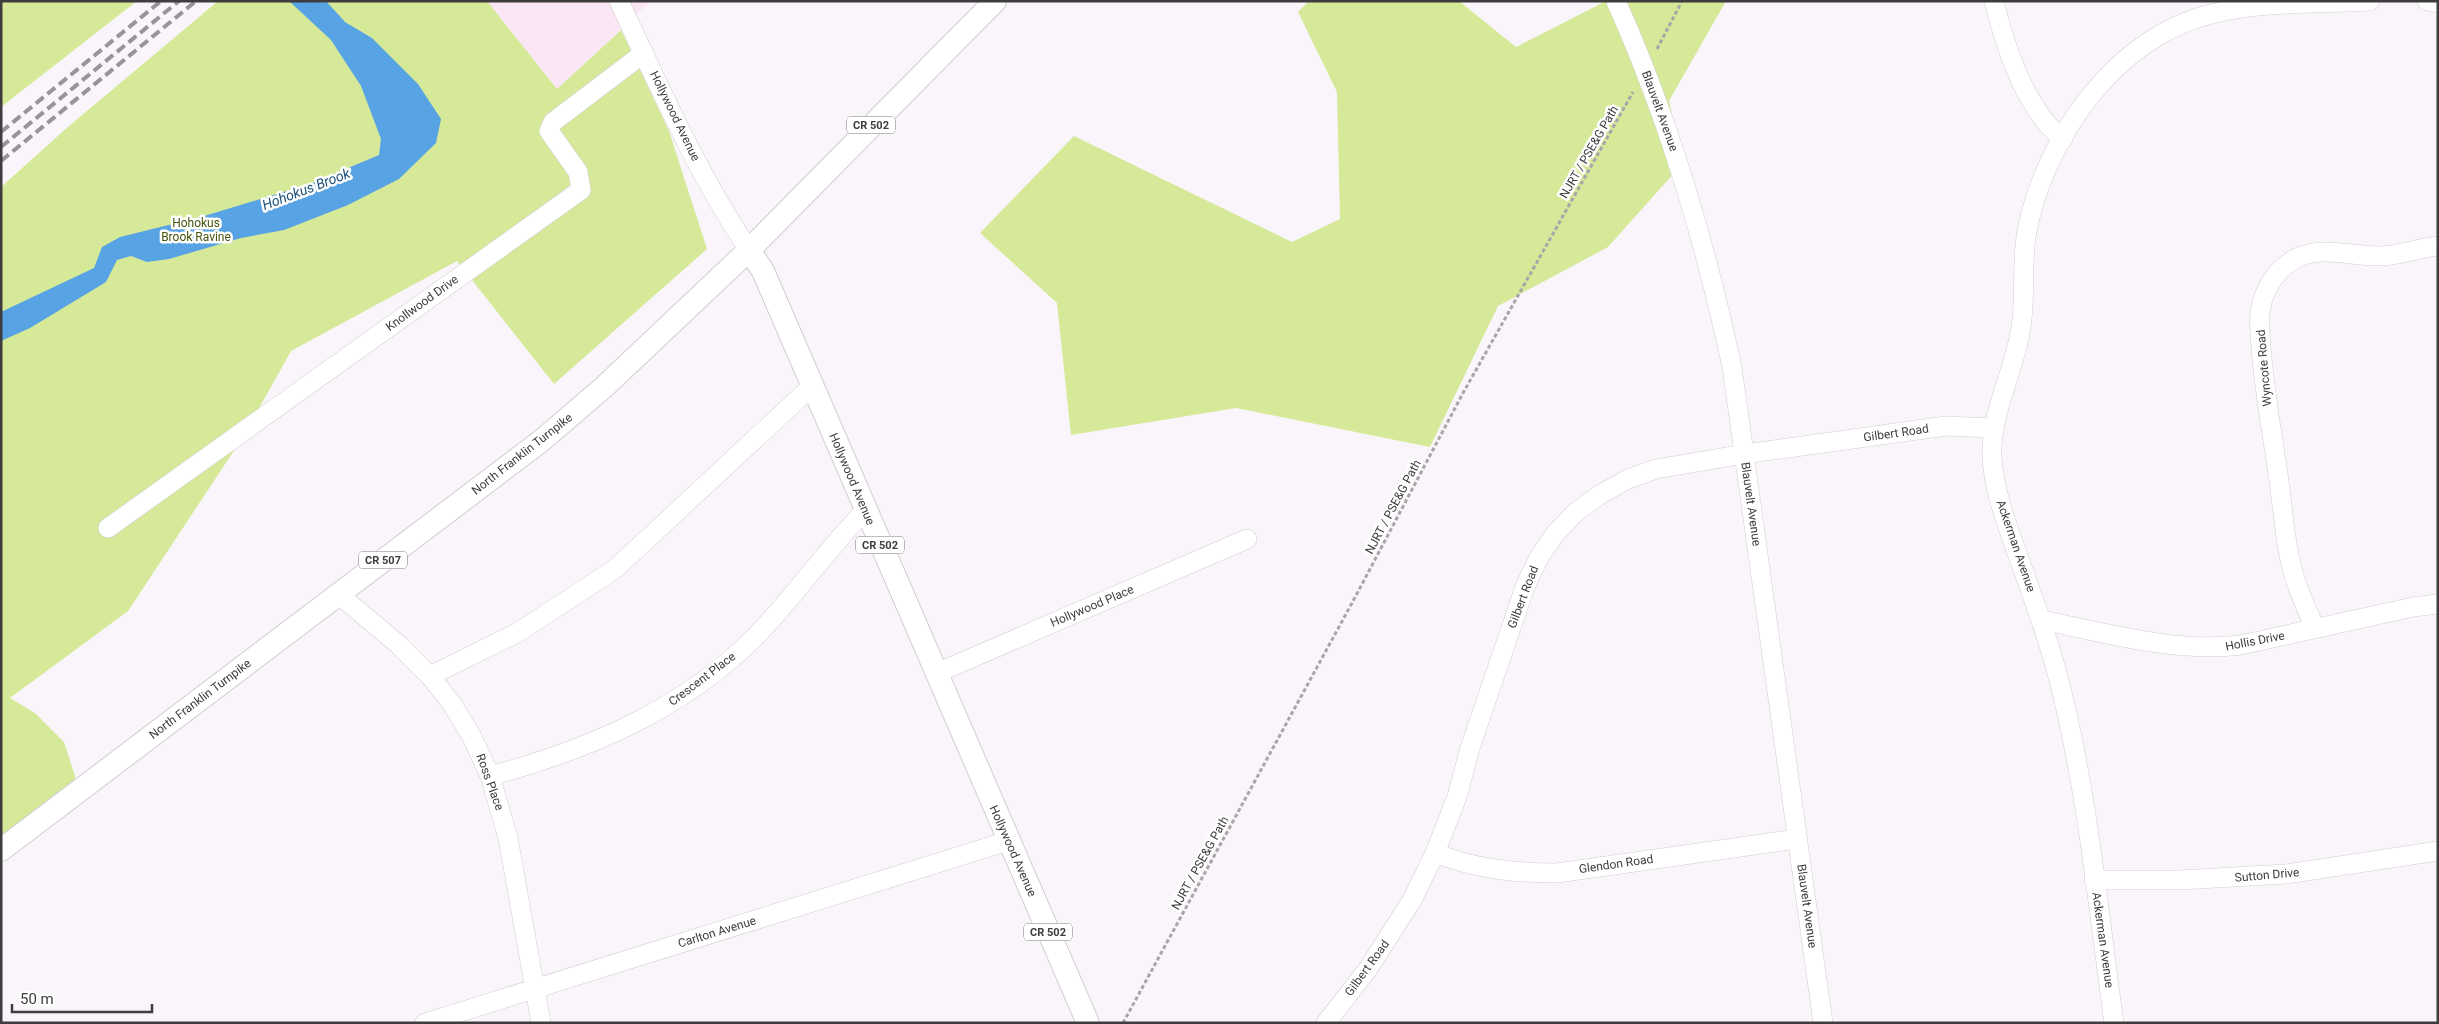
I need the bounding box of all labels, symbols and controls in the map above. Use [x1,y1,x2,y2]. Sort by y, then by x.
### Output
street label: Hollywood Avenue [647,69,703,163]
street label: Blauvelt Avenue [1639,69,1681,153]
street label: NJRT / PSE&G Path [1557,103,1621,201]
road number: CR 502 [847,116,895,134]
water label: Hohokus Brook [260,165,353,213]
park label: Hohokus Brook Ravine [161,216,231,244]
street label: Knollwood Drive [383,272,461,334]
street label: Wyncote Road [2254,329,2274,407]
street label: North Franklin Turnpike [469,410,575,498]
street label: Gilbert Road [1862,421,1930,445]
street label: Hollywood Avenue [826,431,878,527]
street label: NJRT / PSE&G Path [1362,458,1424,556]
street label: Blauvelt Avenue [1738,461,1764,547]
street label: Ackerman Avenue [1994,498,2038,594]
road number: CR 502 [856,536,904,554]
road number: CR 507 [359,552,407,568]
street label: Gilbert Road [1505,564,1541,630]
street label: Hollywood Place [1048,582,1136,630]
street label: Hollis Drive [2224,628,2286,654]
street label: Crescent Place [666,649,738,709]
street label: North Franklin Turnpike [146,656,254,742]
street label: Ross Place [473,752,507,812]
street label: Hollywood Avenue [987,803,1039,899]
street label: NJRT / PSE&G Path [1169,814,1231,912]
street label: Glendon Road [1578,852,1654,876]
street label: Blauvelt Avenue [1794,863,1820,949]
street label: Sutton Drive [2234,865,2300,885]
street label: Ackerman Avenue [2089,891,2117,989]
street label: Carlton Avenue [676,913,758,951]
road number: CR 502 [1024,924,1072,940]
street label: Gilbert Road [1342,937,1392,999]
scale bar [12,982,152,1014]
text: 50 m [20,990,54,1008]

